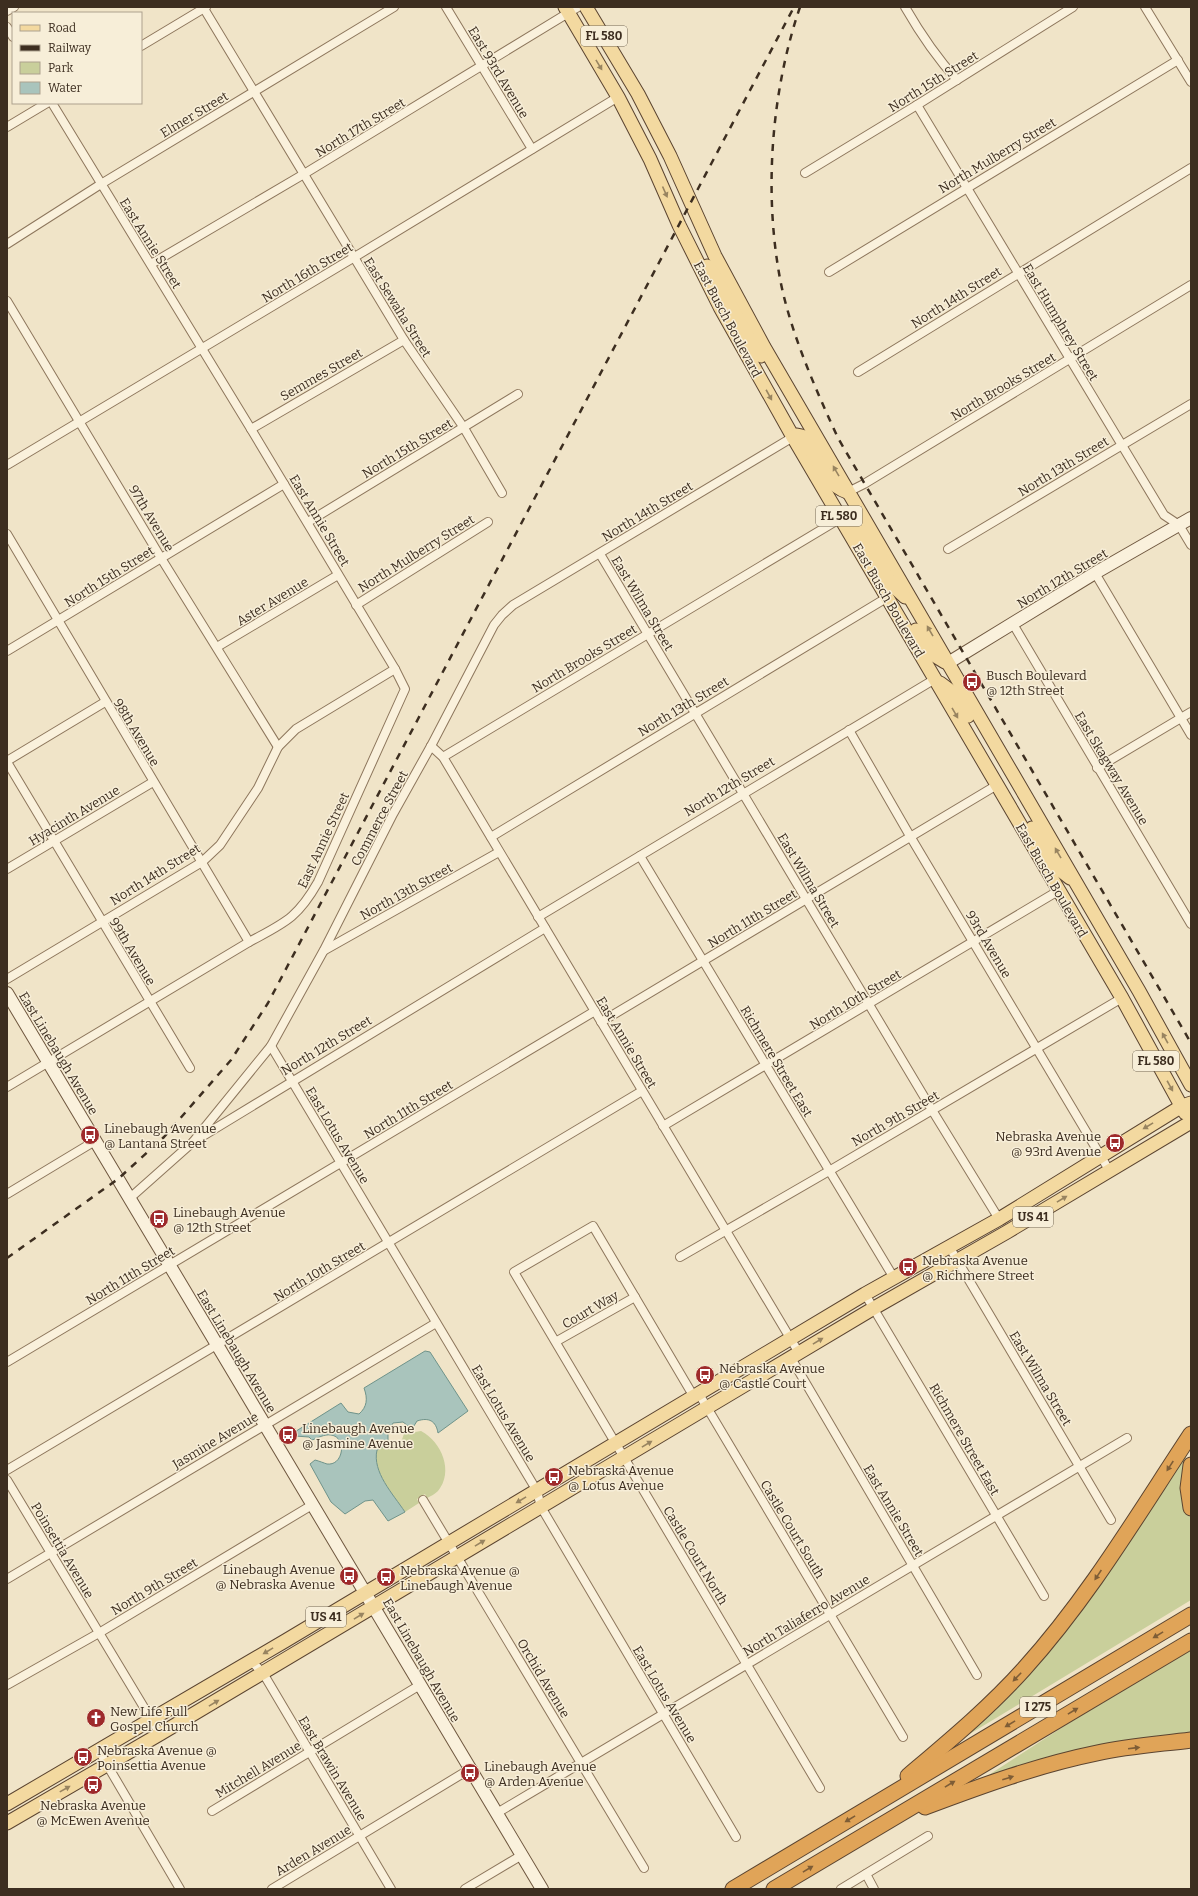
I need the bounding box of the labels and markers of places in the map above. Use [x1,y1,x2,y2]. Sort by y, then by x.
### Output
place label: Busch Boulevard @ 12th Street [986,668,1087,698]
bus stop icon: Busch Boulevard @ 12th Street [961,671,983,693]
place label: Linebaugh Avenue @ Lantana Street [104,1121,216,1151]
bus stop icon: Linebaugh Avenue @ Lantana Street [79,1124,101,1146]
place label: Nebraska Avenue @ 93rd Avenue [995,1129,1101,1159]
bus stop icon: Nebraska Avenue @ 93rd Avenue [1104,1132,1126,1154]
place label: Linebaugh Avenue @ 12th Street [173,1205,285,1235]
bus stop icon: Linebaugh Avenue @ 12th Street [148,1208,170,1230]
place label: Nebraska Avenue @ Richmere Street [922,1253,1034,1283]
bus stop icon: Nebraska Avenue @ Richmere Street [897,1256,919,1278]
place label: Nebraska Avenue @ Castle Court [719,1361,825,1391]
bus stop icon: Nebraska Avenue @ Castle Court [694,1364,716,1386]
place label: Linebaugh Avenue @ Jasmine Avenue [302,1421,414,1451]
bus stop icon: Linebaugh Avenue @ Jasmine Avenue [277,1424,299,1446]
place label: Nebraska Avenue @ Lotus Avenue [568,1463,674,1493]
bus stop icon: Nebraska Avenue @ Lotus Avenue [543,1466,565,1488]
place label: Linebaugh Avenue @ Nebraska Avenue [215,1562,335,1592]
place label: Nebraska Avenue @ Linebaugh Avenue [400,1563,520,1593]
bus stop icon: Linebaugh Avenue @ Nebraska Avenue [338,1565,360,1587]
bus stop icon: Nebraska Avenue @ Linebaugh Avenue [375,1566,397,1588]
place label: New Life Full Gospel Church [110,1704,199,1734]
church icon: New Life Full Gospel Church [85,1707,107,1729]
place label: Nebraska Avenue @ Poinsettia Avenue [97,1743,217,1773]
bus stop icon: Nebraska Avenue @ Poinsettia Avenue [72,1746,94,1768]
place label: Linebaugh Avenue @ Arden Avenue [484,1759,596,1789]
bus stop icon: Linebaugh Avenue @ Arden Avenue [459,1762,481,1784]
bus stop icon: Nebraska Avenue @ McEwen Avenue [82,1774,104,1796]
place label: Nebraska Avenue @ McEwen Avenue [36,1798,150,1828]

